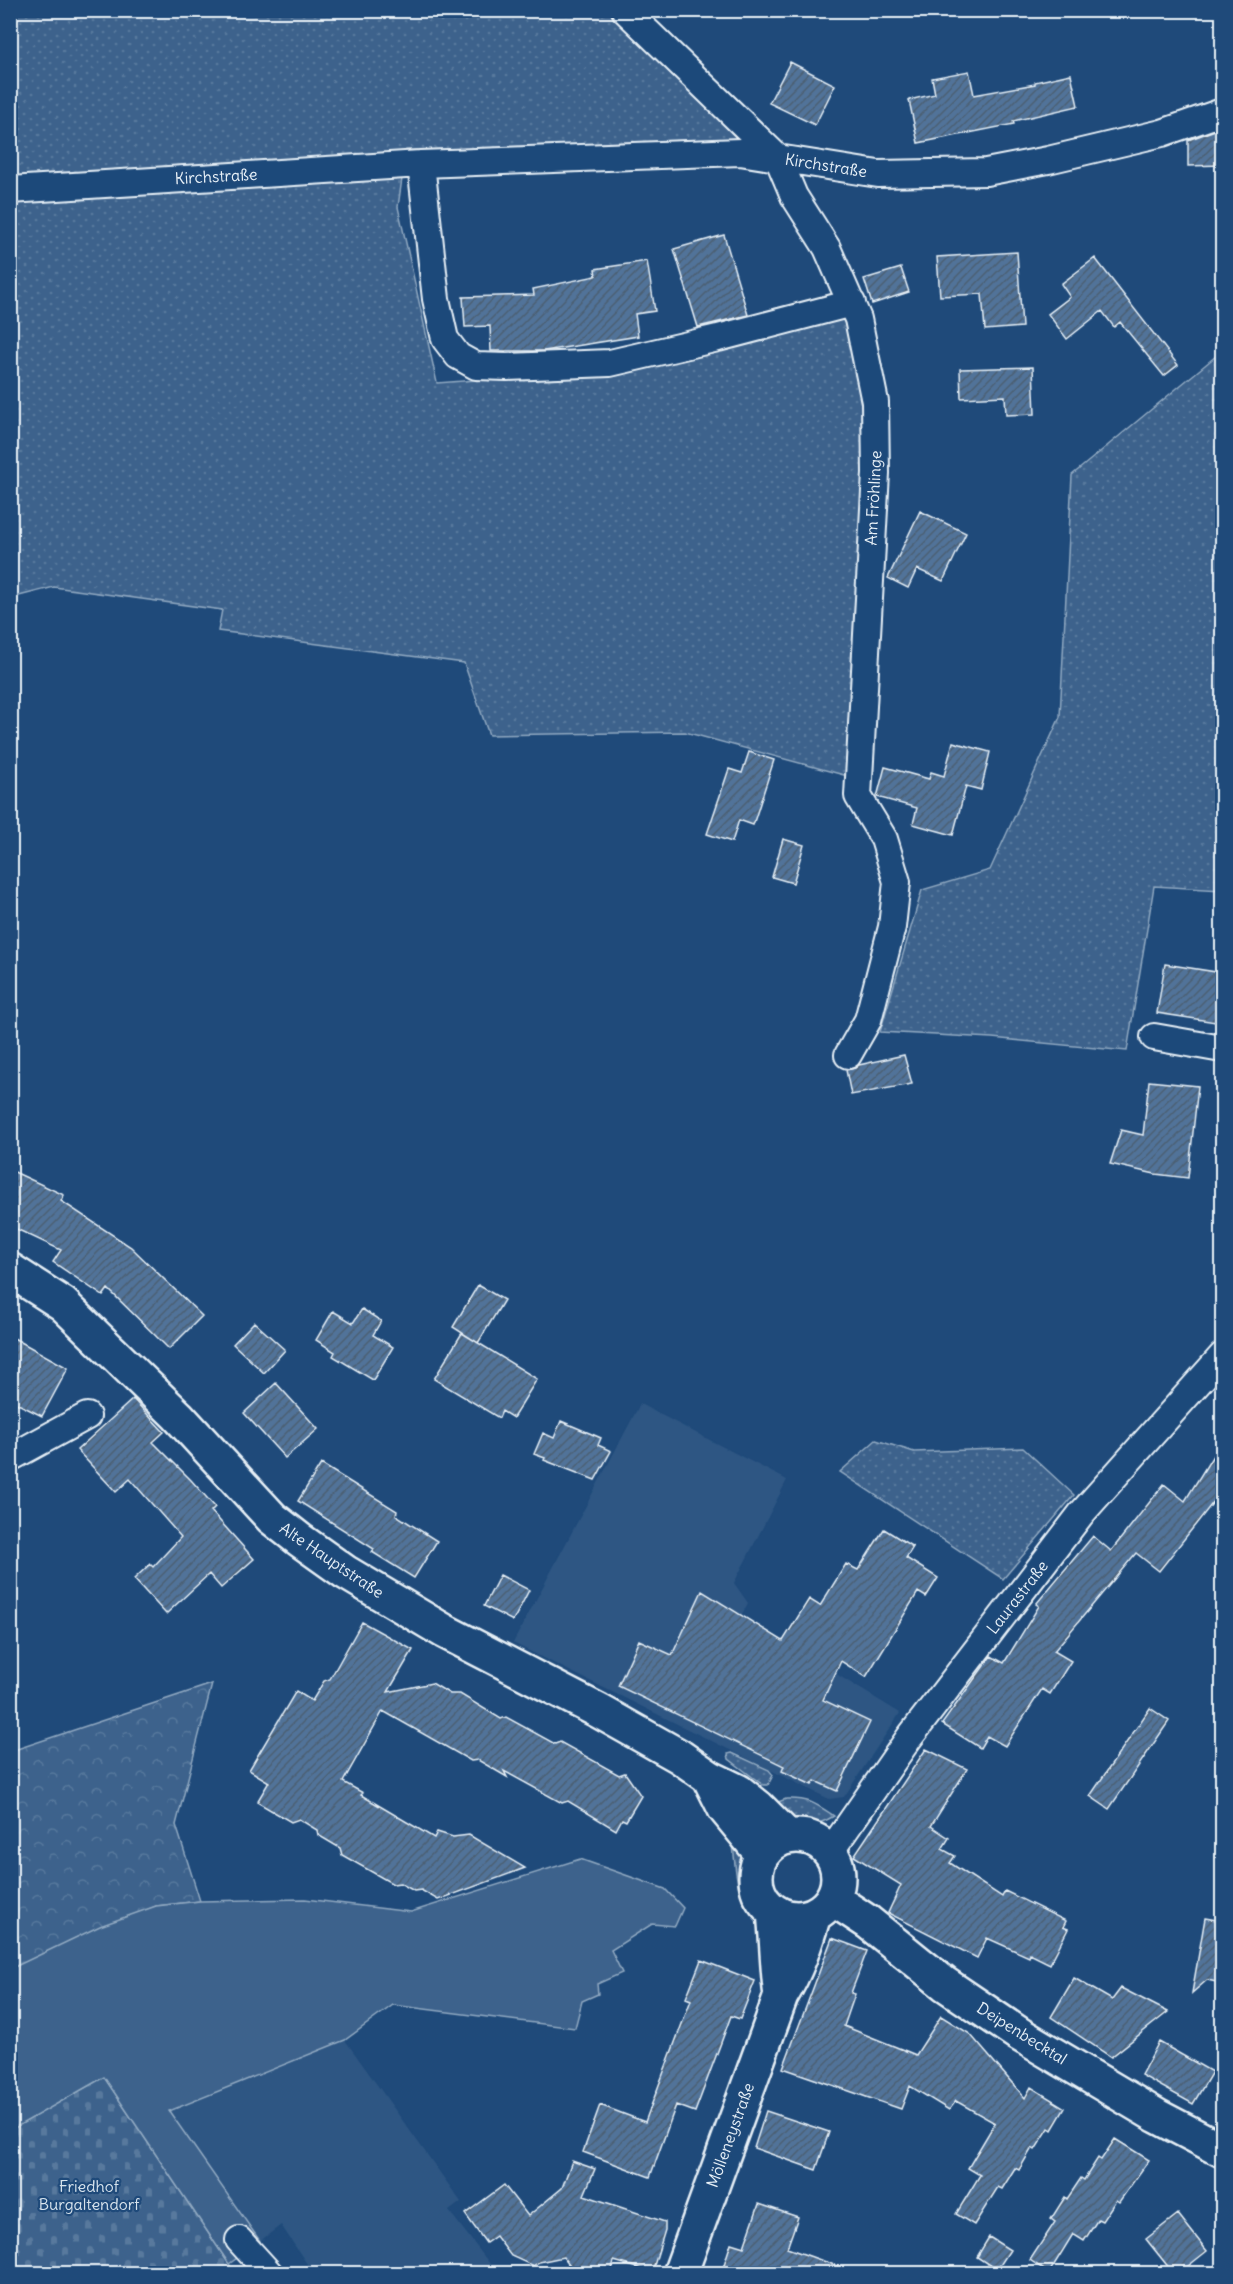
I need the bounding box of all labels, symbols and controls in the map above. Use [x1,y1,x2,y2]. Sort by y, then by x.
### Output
street label: Kirchstraße [784,149,868,181]
street label: Kirchstraße [174,164,258,188]
street label: Am Fröhlinge [861,450,885,546]
street label: Alte Hauptstraße [276,1518,388,1602]
street label: Laurastraße [982,1556,1052,1638]
street label: Deipenbecktal [973,1997,1071,2069]
street label: Mölleneystraße [702,2080,758,2190]
park label: Friedhof Burgaltendorf [38,2176,140,2214]

